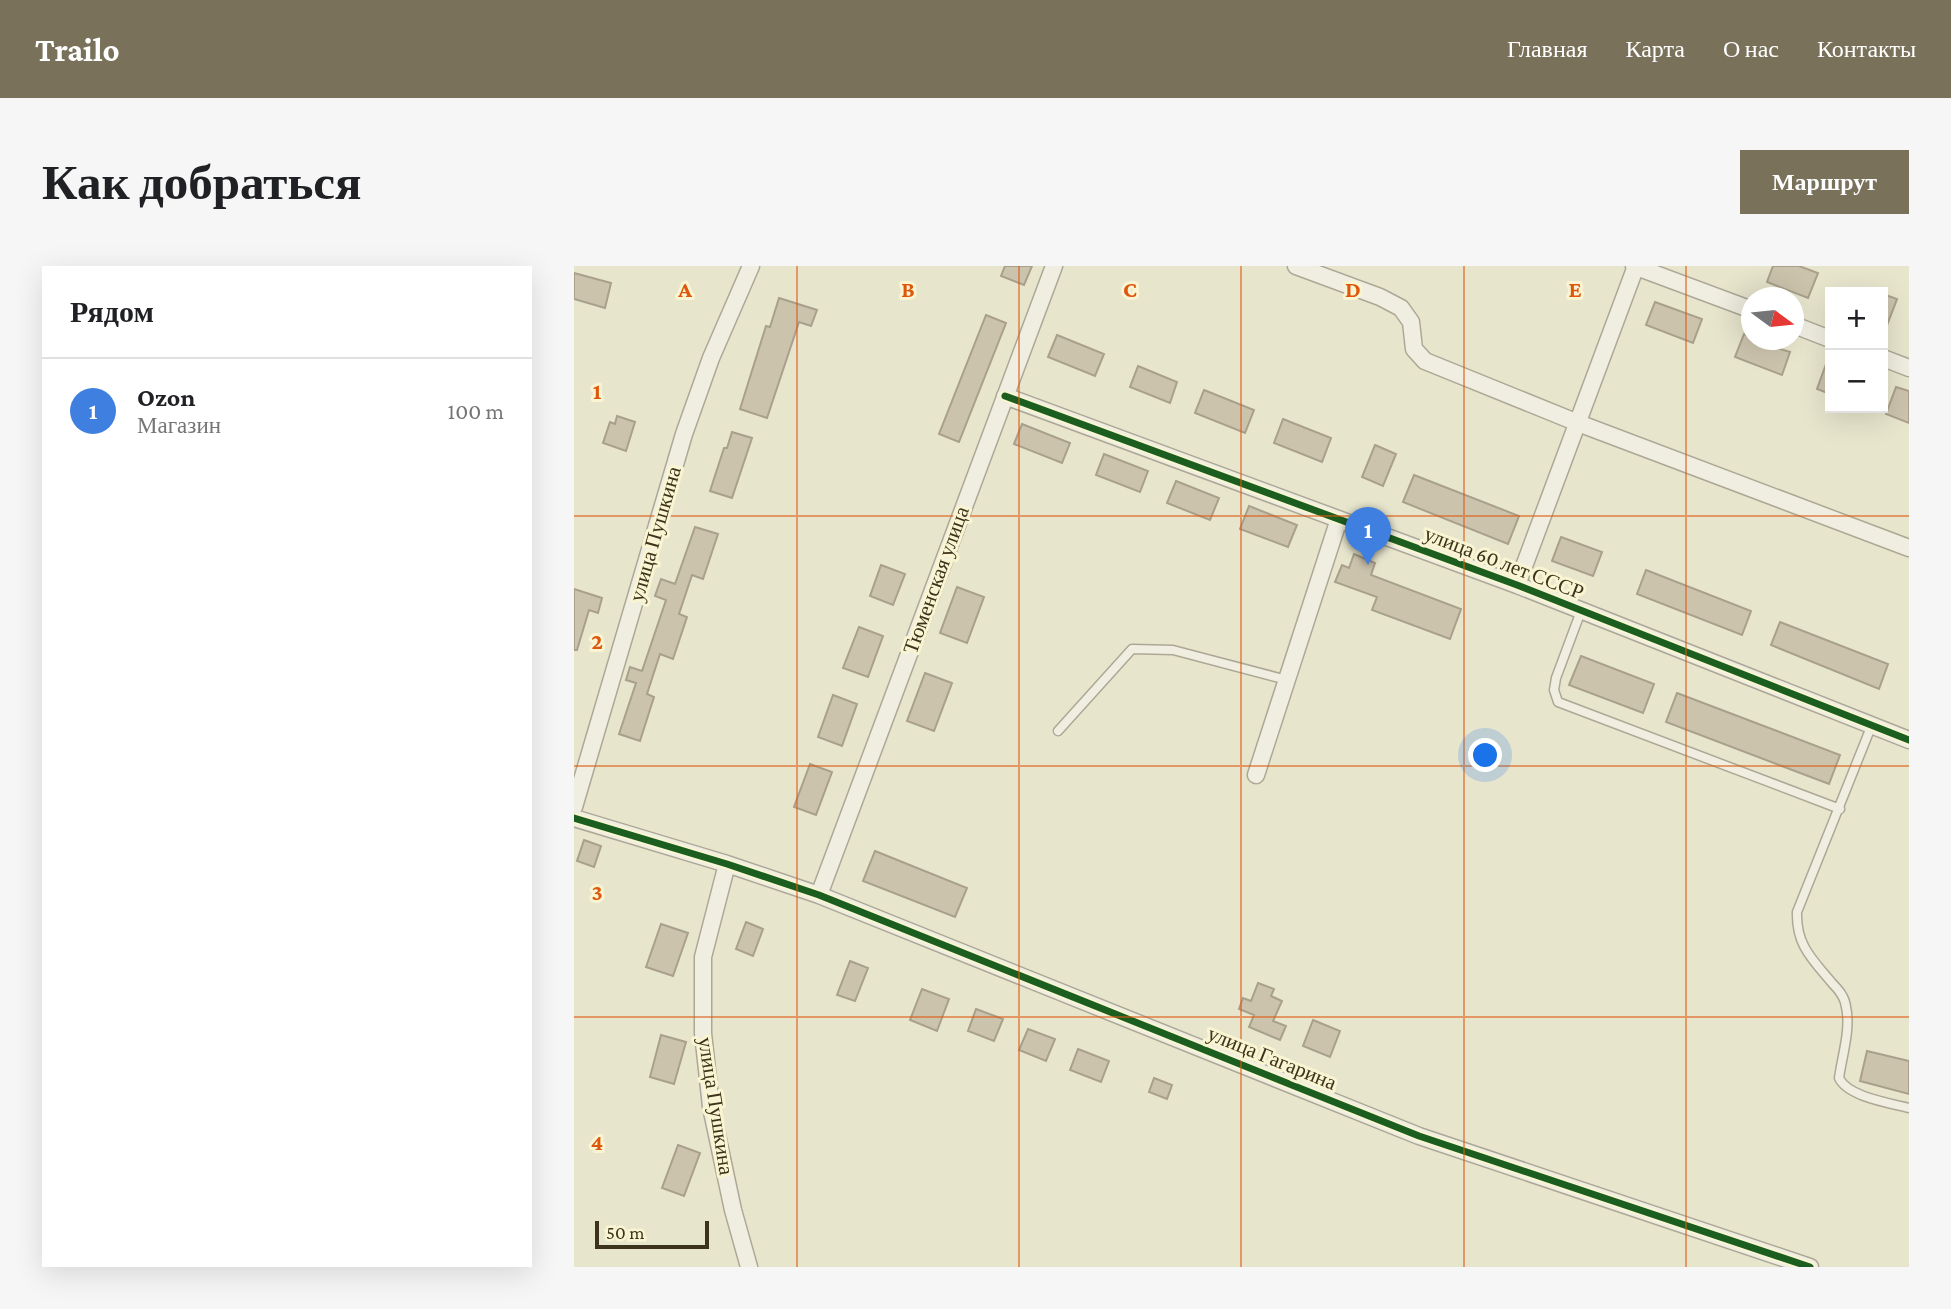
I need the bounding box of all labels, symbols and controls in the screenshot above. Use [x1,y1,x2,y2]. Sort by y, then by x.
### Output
text: Trailo [35,31,120,68]
text: Главная [1507,35,1588,62]
text: Карта [1626,35,1685,62]
text: О нас [1723,35,1779,62]
text: Контакты [1817,35,1916,62]
button: Маршрут [1740,150,1909,214]
text: Как добраться [42,155,362,210]
text: A [677,276,692,302]
text: B [901,276,915,302]
text: C [1123,276,1137,302]
text: D [1345,276,1361,302]
text: E [1568,276,1582,302]
north arrow [1741,287,1804,350]
map controls [1825,287,1888,413]
button: + [1825,287,1888,350]
text: Рядом [70,295,154,328]
button: − [1825,350,1888,413]
text: 1 [593,378,602,404]
text: Ozon [137,383,195,412]
text: 1 [89,398,97,424]
text: 100 m [448,398,504,424]
text: Магазин [137,412,221,438]
street label: улица Пушкина [624,463,686,604]
street label: Тюменская улица [898,502,974,657]
pin: 1 [1345,507,1391,565]
street label: улица 60 лет СССР [1421,522,1587,604]
text: 2 [591,628,603,654]
your location [1468,738,1502,772]
text: 3 [591,879,603,905]
street label: улица Гагарина [1204,1021,1341,1095]
street label: улица Пушкина [693,1035,739,1177]
text: 4 [591,1129,603,1155]
scale bar [595,1218,709,1250]
text: 50 m [606,1222,645,1243]

